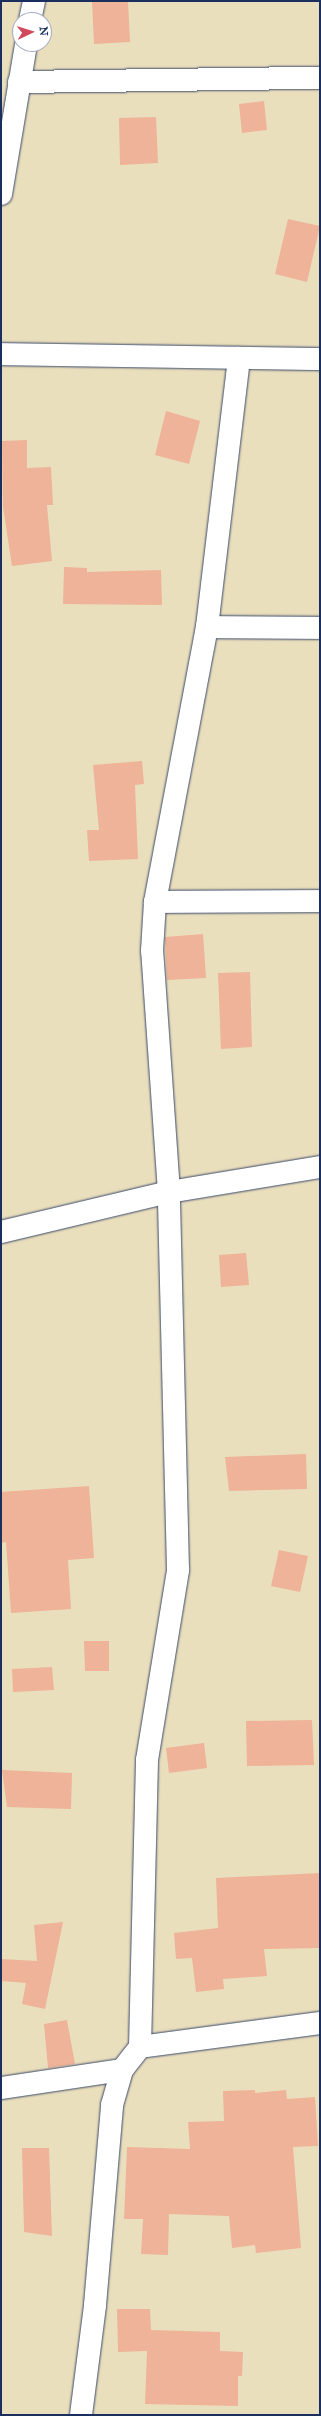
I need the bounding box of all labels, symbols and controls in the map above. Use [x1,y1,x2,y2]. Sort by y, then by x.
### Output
north arrow [12,12,52,52]
text: N [37,26,50,36]

